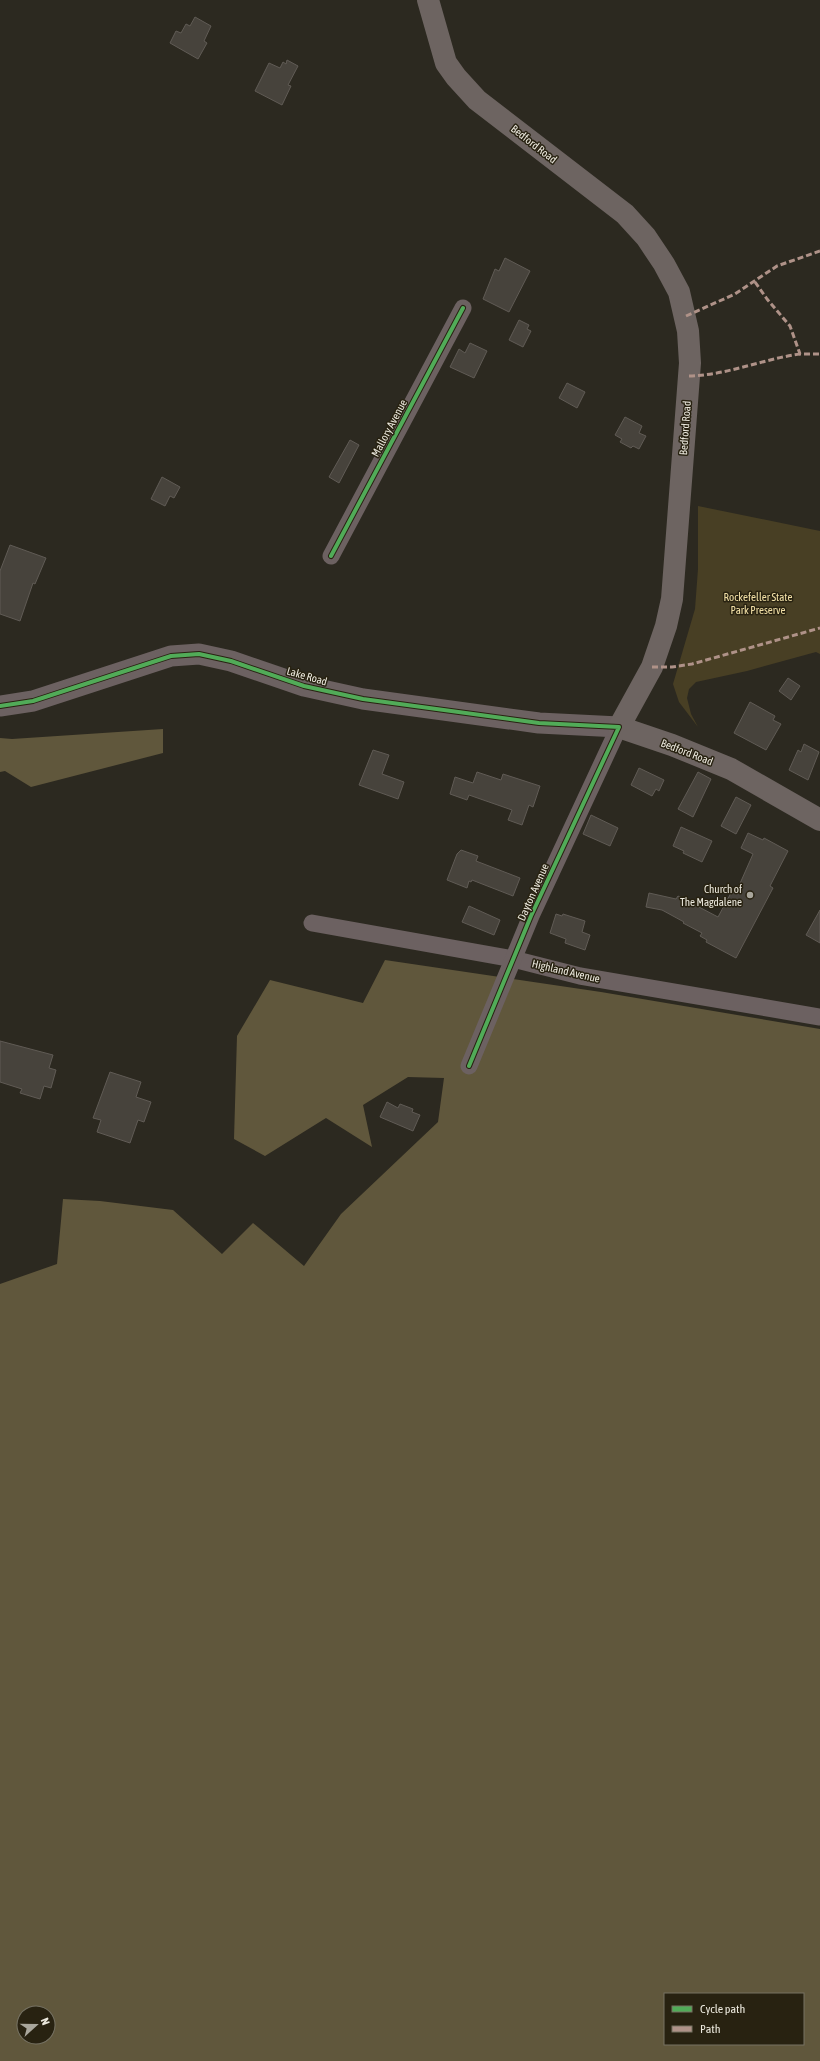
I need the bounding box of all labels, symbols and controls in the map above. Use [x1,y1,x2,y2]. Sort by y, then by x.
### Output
street label: Bedford Road [509,122,559,166]
street label: Mallory Avenue [369,397,409,459]
street label: Bedford Road [677,400,693,456]
park label: Rockefeller State Park Preserve [724,591,792,616]
street label: Lake Road [285,665,329,687]
street label: Bedford Road [659,737,715,767]
street label: Dayton Avenue [515,862,551,922]
place label: Church of The Magdalene [680,883,742,908]
marker: Church of The Magdalene [745,890,755,900]
street label: Highland Avenue [531,957,601,985]
legend [664,1993,804,2045]
text: Cycle path [700,2002,745,2016]
north arrow [16,2005,56,2045]
text: N [39,2016,52,2027]
text: Path [700,2022,721,2036]

